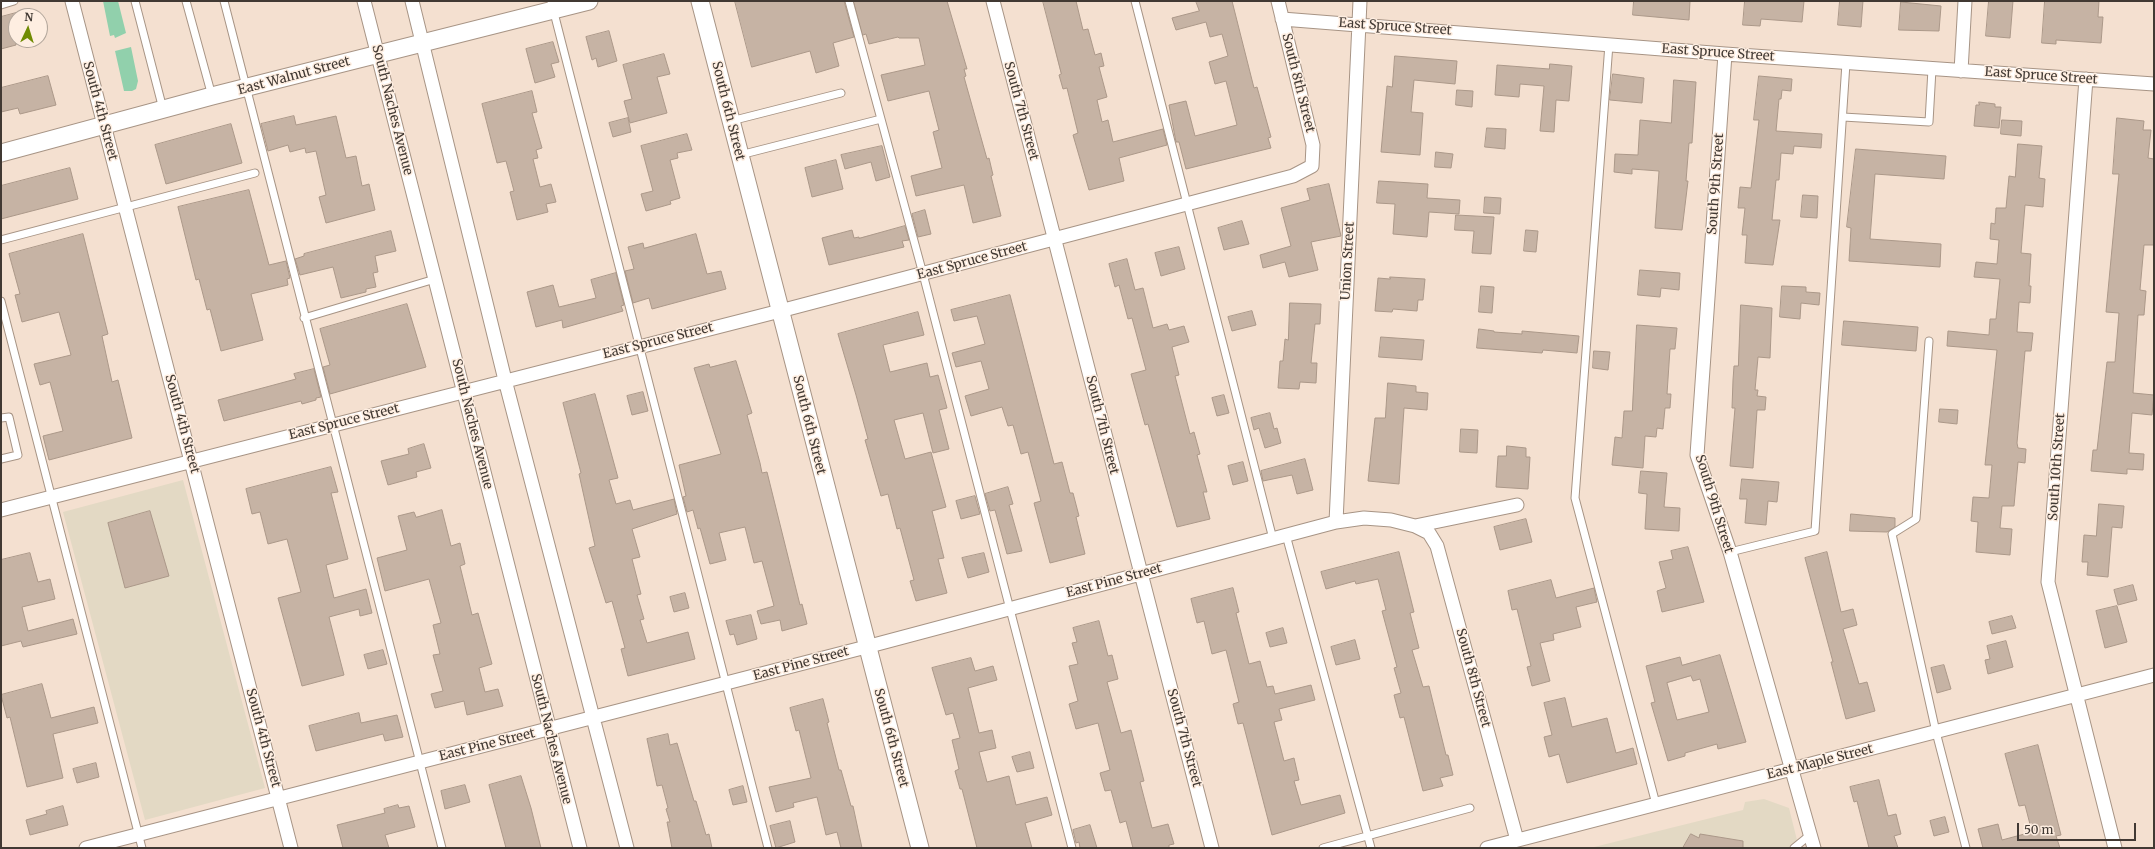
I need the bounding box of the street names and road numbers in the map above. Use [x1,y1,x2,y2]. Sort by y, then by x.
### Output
street label: East Spruce Street [1338,15,1452,39]
street label: South 8th Street [1278,32,1318,134]
street label: East Spruce Street [1661,41,1775,65]
street label: South Naches Avenue [368,43,416,177]
street label: East Walnut Street [236,54,352,98]
street label: South 4th Street [79,60,121,162]
street label: South 6th Street [708,60,748,162]
street label: South 7th Street [1000,60,1042,162]
street label: East Spruce Street [1984,64,2098,88]
street label: South 9th Street [1705,133,1727,235]
street label: Union Street [1338,221,1358,301]
street label: East Spruce Street [915,239,1029,283]
street label: East Spruce Street [601,320,715,362]
street label: South Naches Avenue [448,357,496,491]
street label: South 4th Street [161,373,203,475]
street label: South 6th Street [789,374,829,476]
street label: South 7th Street [1082,374,1122,476]
street label: East Spruce Street [287,401,401,443]
street label: South 10th Street [2045,413,2069,521]
street label: South 9th Street [1692,453,1736,555]
street label: East Pine Street [1064,561,1164,601]
street label: South 8th Street [1452,627,1494,729]
street label: East Pine Street [751,644,851,684]
street label: South Naches Avenue [527,672,575,806]
street label: South 4th Street [242,687,284,789]
street label: South 6th Street [870,687,912,789]
street label: South 7th Street [1163,687,1205,789]
street label: East Pine Street [437,726,537,764]
street label: East Maple Street [1765,741,1875,783]

